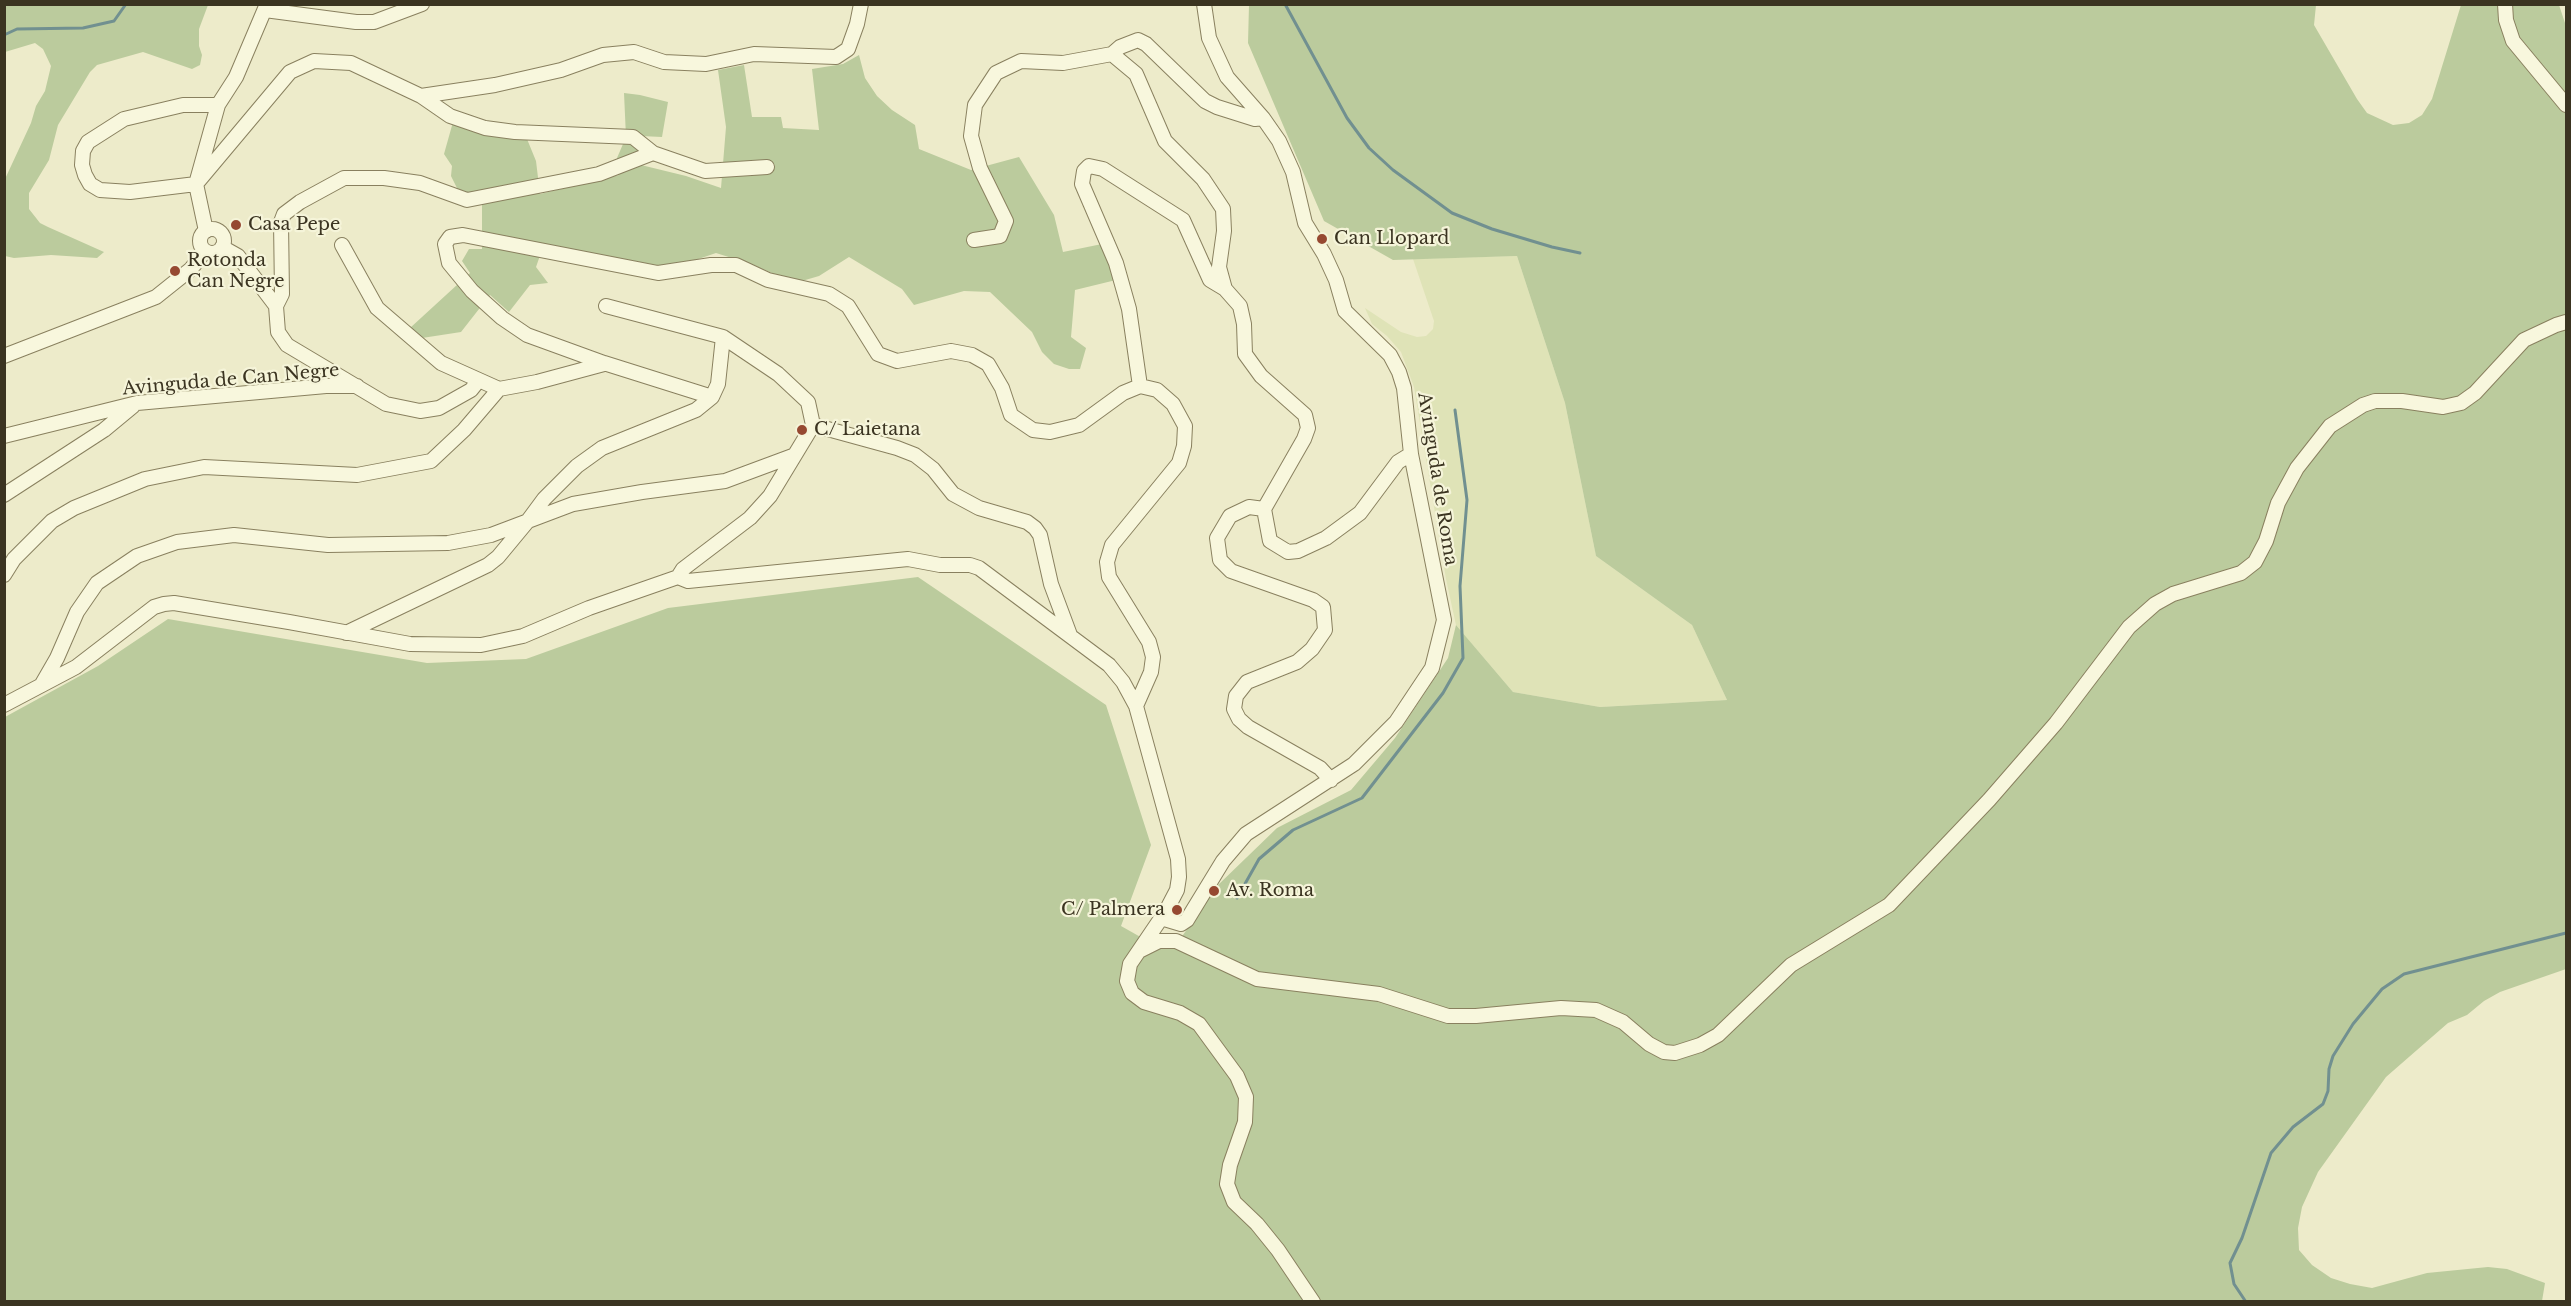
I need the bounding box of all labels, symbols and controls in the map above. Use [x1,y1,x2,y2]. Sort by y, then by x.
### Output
place label: Casa Pepe [248,214,340,236]
marker: Casa Pepe [229,218,243,232]
place label: Can Llopard [1334,228,1449,250]
marker: Can Llopard [1315,232,1329,246]
place label: Rotonda Can Negre [187,250,284,292]
marker: Rotonda Can Negre [168,264,182,278]
street label: Avinguda de Can Negre [122,360,340,400]
street label: Avinguda de Roma [1413,391,1461,567]
place label: C/ Laietana [814,419,921,441]
marker: C/ Laietana [795,423,809,437]
place label: Av. Roma [1226,880,1314,902]
marker: Av. Roma [1207,884,1221,898]
place label: C/ Palmera [1061,899,1165,921]
marker: C/ Palmera [1170,903,1184,917]

